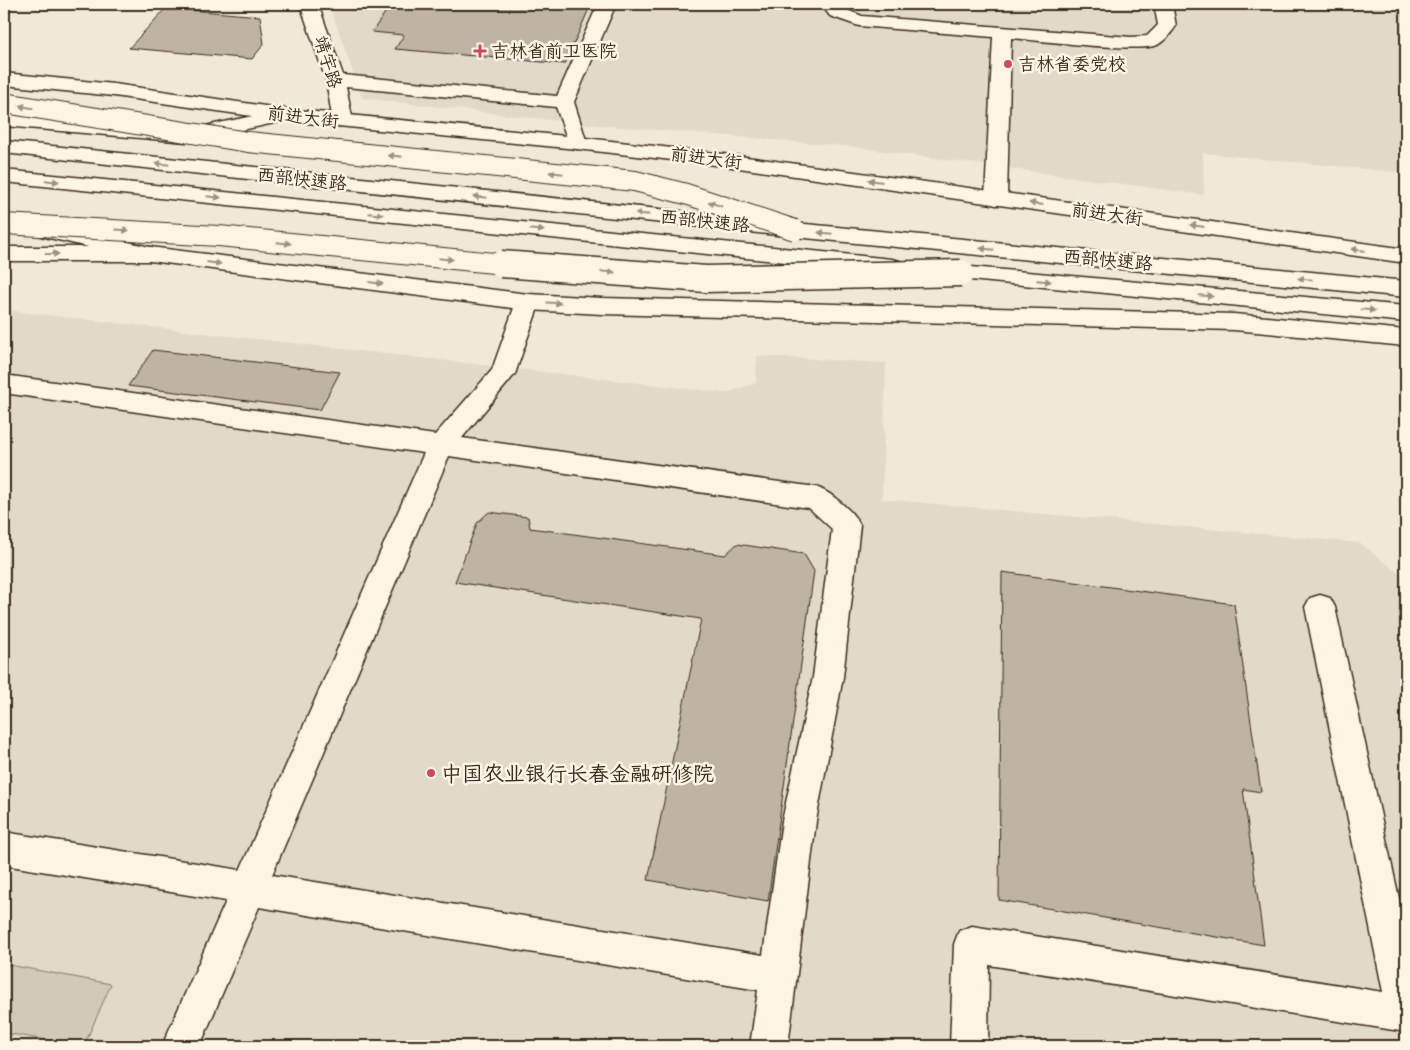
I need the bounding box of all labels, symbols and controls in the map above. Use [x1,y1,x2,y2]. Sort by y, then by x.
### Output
street label: 靖宇路 [310,33,346,91]
place label: 吉林省前卫医院 [491,40,617,62]
marker: 吉林省前卫医院 [473,44,487,58]
place label: 吉林省委党校 [1018,53,1126,75]
marker: 吉林省委党校 [1002,58,1014,70]
street label: 前进大街 [266,102,340,132]
one-way arrow [17,103,33,111]
street label: 前进大街 [669,143,743,173]
one-way arrow [386,152,402,160]
one-way arrow [154,160,170,168]
street label: 西部快速路 [256,163,348,195]
one-way arrow [548,168,564,176]
one-way arrow [867,176,883,184]
one-way arrow [45,177,61,185]
one-way arrow [206,193,222,201]
one-way arrow [472,193,488,201]
street label: 前进大街 [1070,198,1144,230]
one-way arrow [708,199,723,207]
one-way arrow [1028,199,1044,207]
street label: 西部快速路 [659,205,751,237]
one-way arrow [368,210,384,218]
one-way arrow [633,210,649,218]
one-way arrow [1189,222,1205,230]
one-way arrow [115,226,131,234]
one-way arrow [530,226,546,234]
one-way arrow [817,229,833,237]
one-way arrow [277,239,293,247]
one-way arrow [979,244,995,252]
street label: 西部快速路 [1062,245,1154,275]
one-way arrow [1350,245,1366,253]
one-way arrow [45,250,61,258]
one-way arrow [438,255,454,263]
one-way arrow [207,259,223,267]
one-way arrow [600,268,616,276]
one-way arrow [1297,275,1313,283]
one-way arrow [1036,277,1052,285]
one-way arrow [368,279,384,287]
one-way arrow [1198,292,1214,300]
one-way arrow [547,300,563,308]
one-way arrow [1360,307,1376,315]
place label: 中国农业银行长春金融研修院 [441,761,714,786]
marker: 中国农业银行长春金融研修院 [425,767,437,779]

